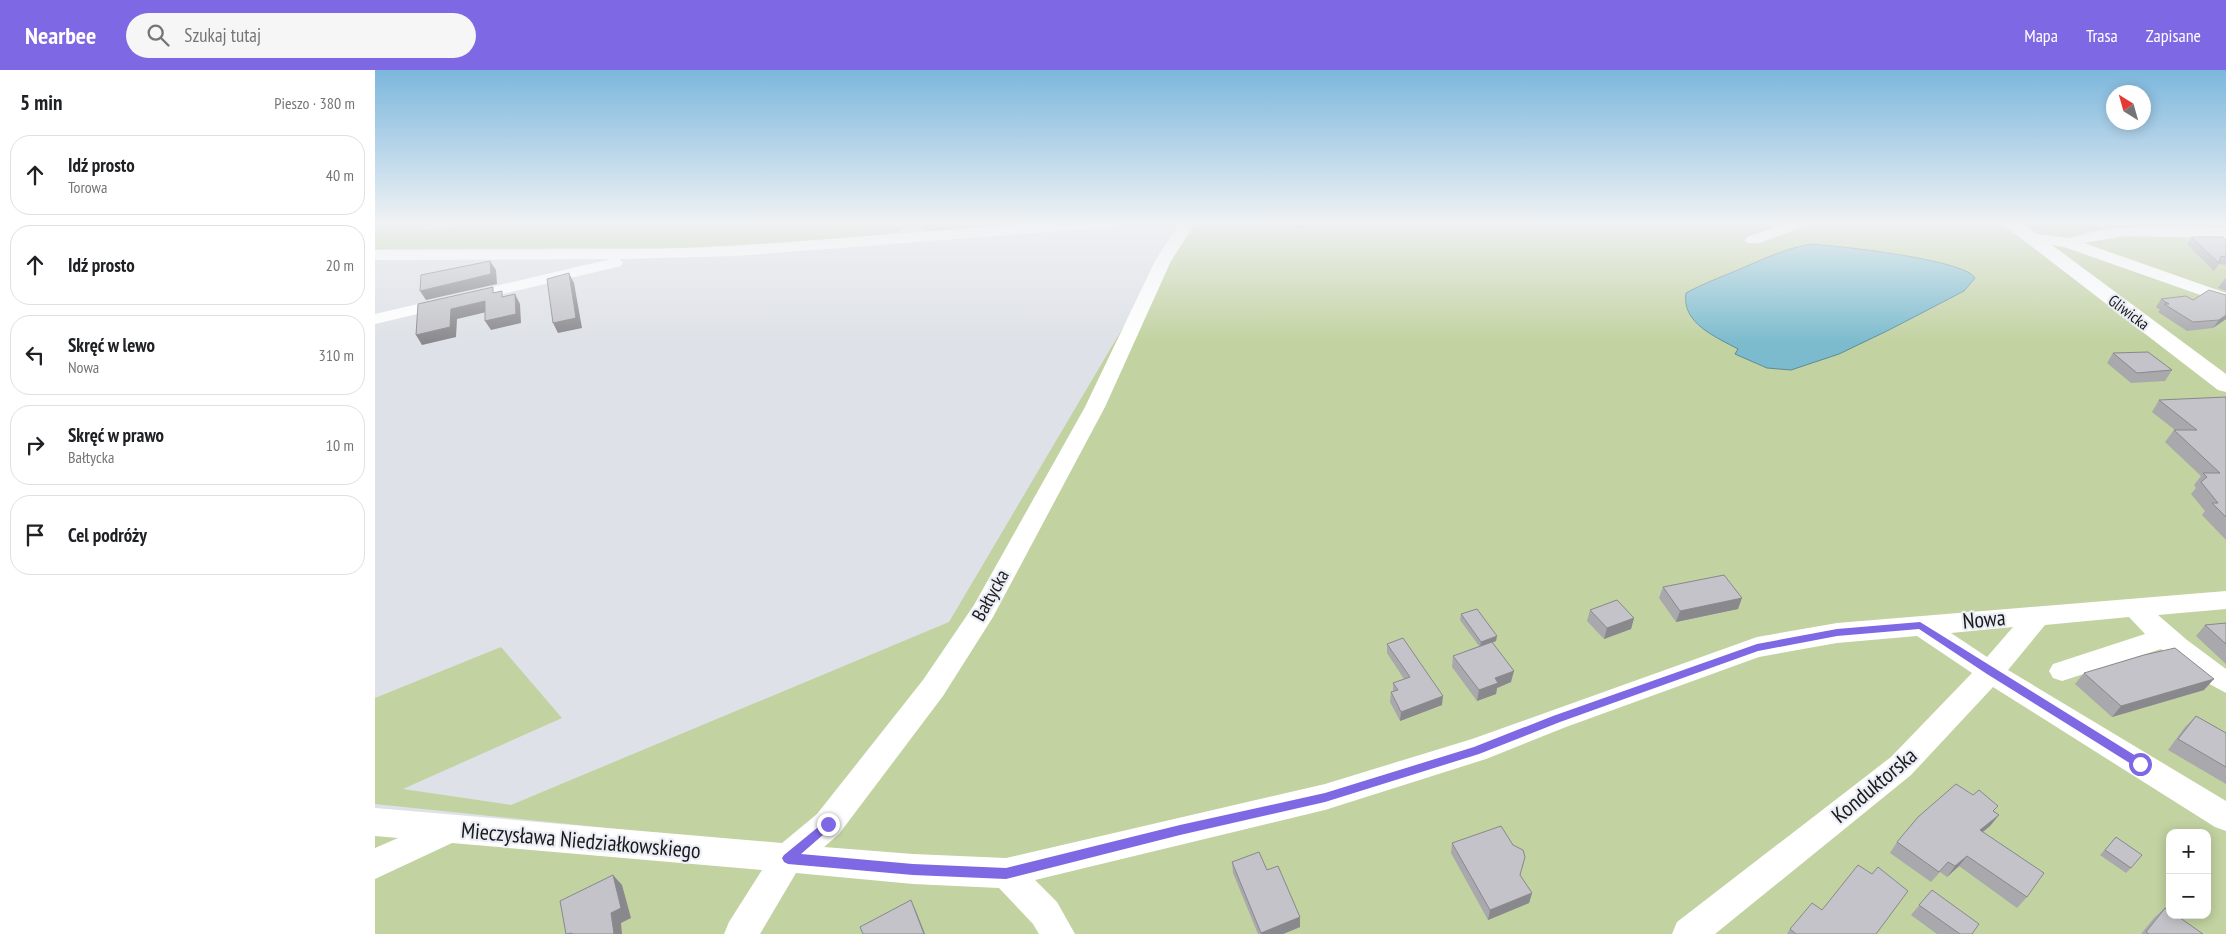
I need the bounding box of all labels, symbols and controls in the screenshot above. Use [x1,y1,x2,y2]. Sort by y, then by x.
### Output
search box [126,13,476,58]
text: Nearbee [25,20,96,51]
icon: search [144,21,172,49]
text: Szukaj tutaj [184,23,261,47]
text: Mapa [2024,24,2058,47]
text: Trasa [2086,24,2118,47]
text: Zapisane [2146,24,2201,47]
north arrow [2106,85,2151,130]
text: 5 min [20,89,62,116]
text: Pieszo · 380 m [274,93,355,113]
text: Idź prosto [68,153,135,177]
icon: ahead [21,161,49,189]
text: 40 m [326,165,354,185]
text: Torowa [68,177,107,197]
icon: ahead [21,251,49,279]
text: Idź prosto [68,253,135,277]
text: 20 m [326,255,354,275]
street label: Gliwicka [2104,290,2154,334]
text: Skręć w lewo [68,333,155,357]
icon: left [21,341,49,369]
text: 310 m [319,345,354,365]
text: Nowa [68,357,99,377]
text: Skręć w prawo [68,423,164,447]
icon: right [21,431,49,459]
text: 10 m [326,435,354,455]
text: Bałtycka [68,447,114,467]
icon: arrive [21,521,49,549]
text: Cel podróży [68,523,147,547]
street label: Bałtycka [966,565,1014,625]
street label: Nowa [1961,603,2007,635]
street label: Konduktorska [1826,741,1922,829]
route start [2129,753,2152,776]
route end [817,813,840,836]
street label: Mieczysława Niedziałkowskiego [460,816,702,864]
map controls [2166,829,2211,919]
button: + [2166,829,2211,874]
button: − [2166,874,2211,919]

